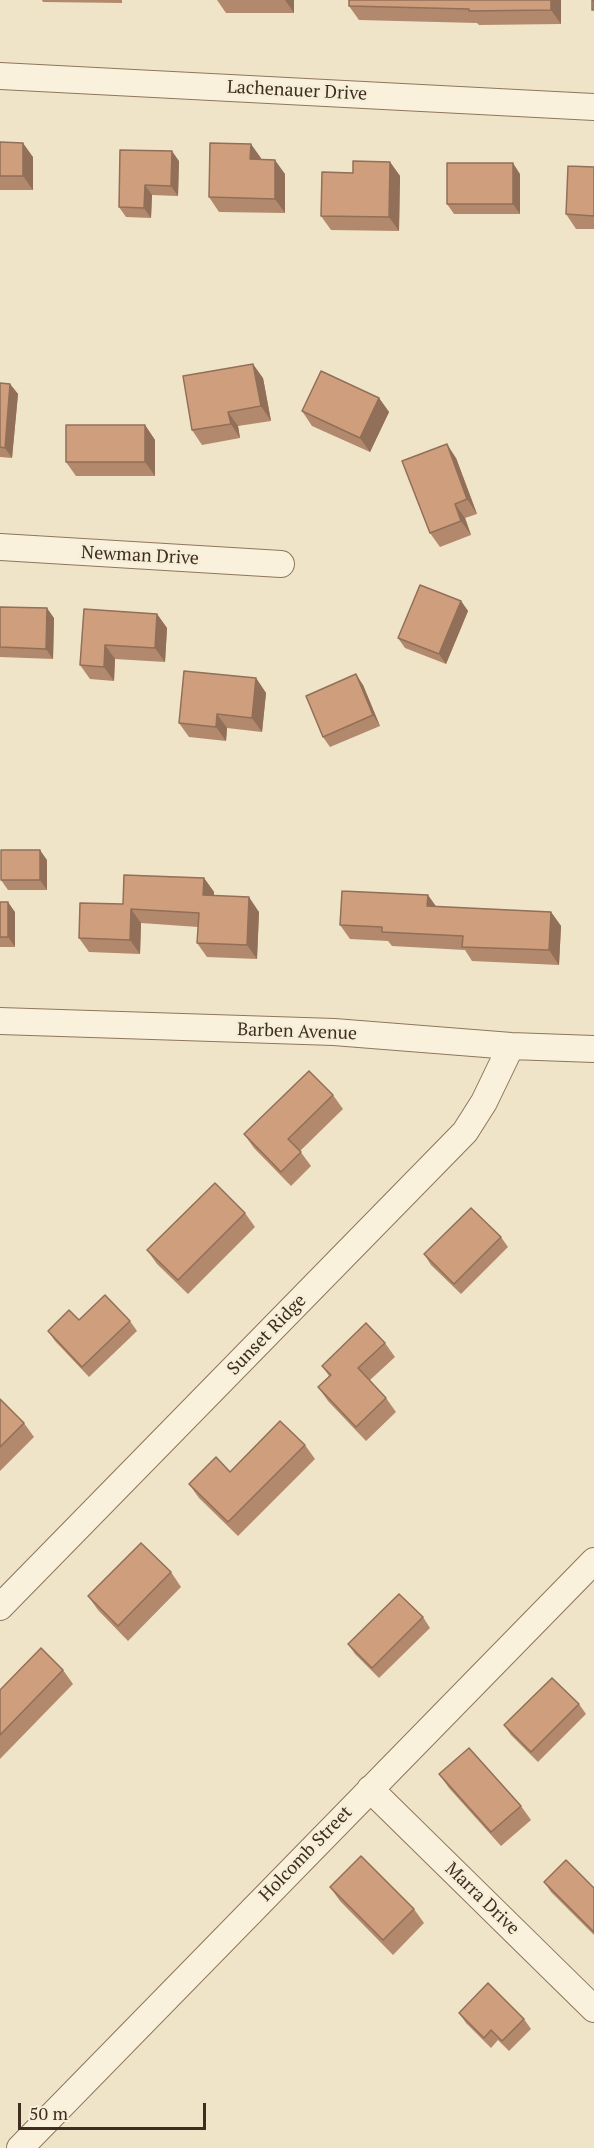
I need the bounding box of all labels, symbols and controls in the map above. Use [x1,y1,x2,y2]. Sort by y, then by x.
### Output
street label: Lachenauer Drive [226,77,368,105]
street label: Newman Drive [81,542,199,570]
street label: Barben Avenue [237,1019,357,1045]
street label: Sunset Ridge [223,1290,311,1380]
street label: Holcomb Street [255,1802,357,1906]
street label: Marra Drive [440,1858,524,1940]
scale bar [21,2091,208,2129]
text: 50 m [29,2101,68,2125]

